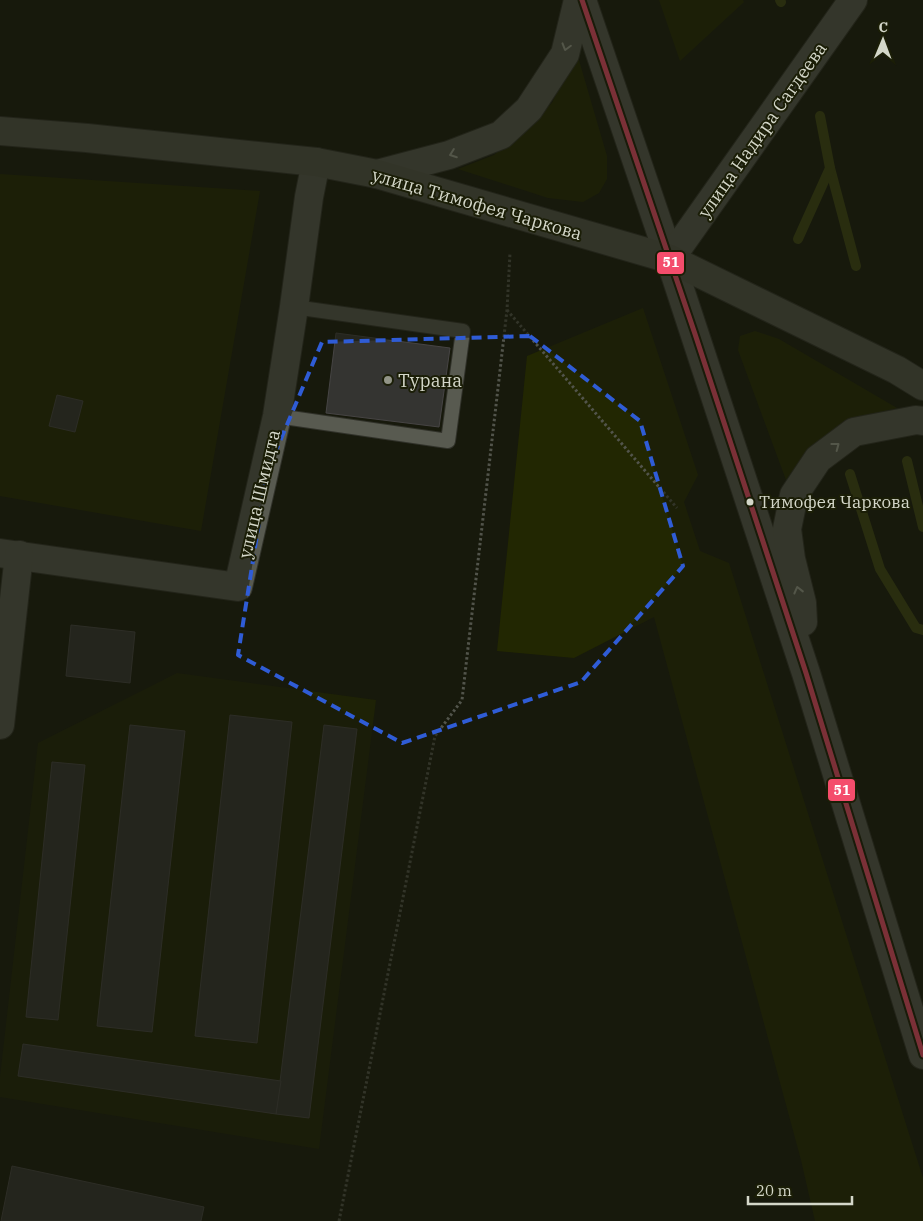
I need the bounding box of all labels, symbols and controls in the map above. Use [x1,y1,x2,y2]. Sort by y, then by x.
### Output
north arrow [858,15,908,65]
text: С [878,18,888,36]
street label: улица Надира Сагдеева [692,37,832,222]
one-way arrow [562,43,572,51]
one-way arrow [449,148,458,158]
street label: улица Тимофея Чаркова [369,163,585,245]
line badge: 51 [656,251,685,275]
text: 51 [663,253,679,271]
place label: Турана [398,369,462,392]
marker: Турана [382,374,394,386]
street label: улица Шмидта [233,427,285,561]
one-way arrow [830,443,839,451]
place label: Тимофея Чаркова [759,491,910,513]
marker: Тимофея Чаркова [745,497,755,507]
one-way arrow [794,586,804,594]
line badge: 51 [827,778,856,802]
text: 51 [834,781,850,799]
scale bar [748,1174,852,1206]
text: 20 m [756,1181,792,1200]

